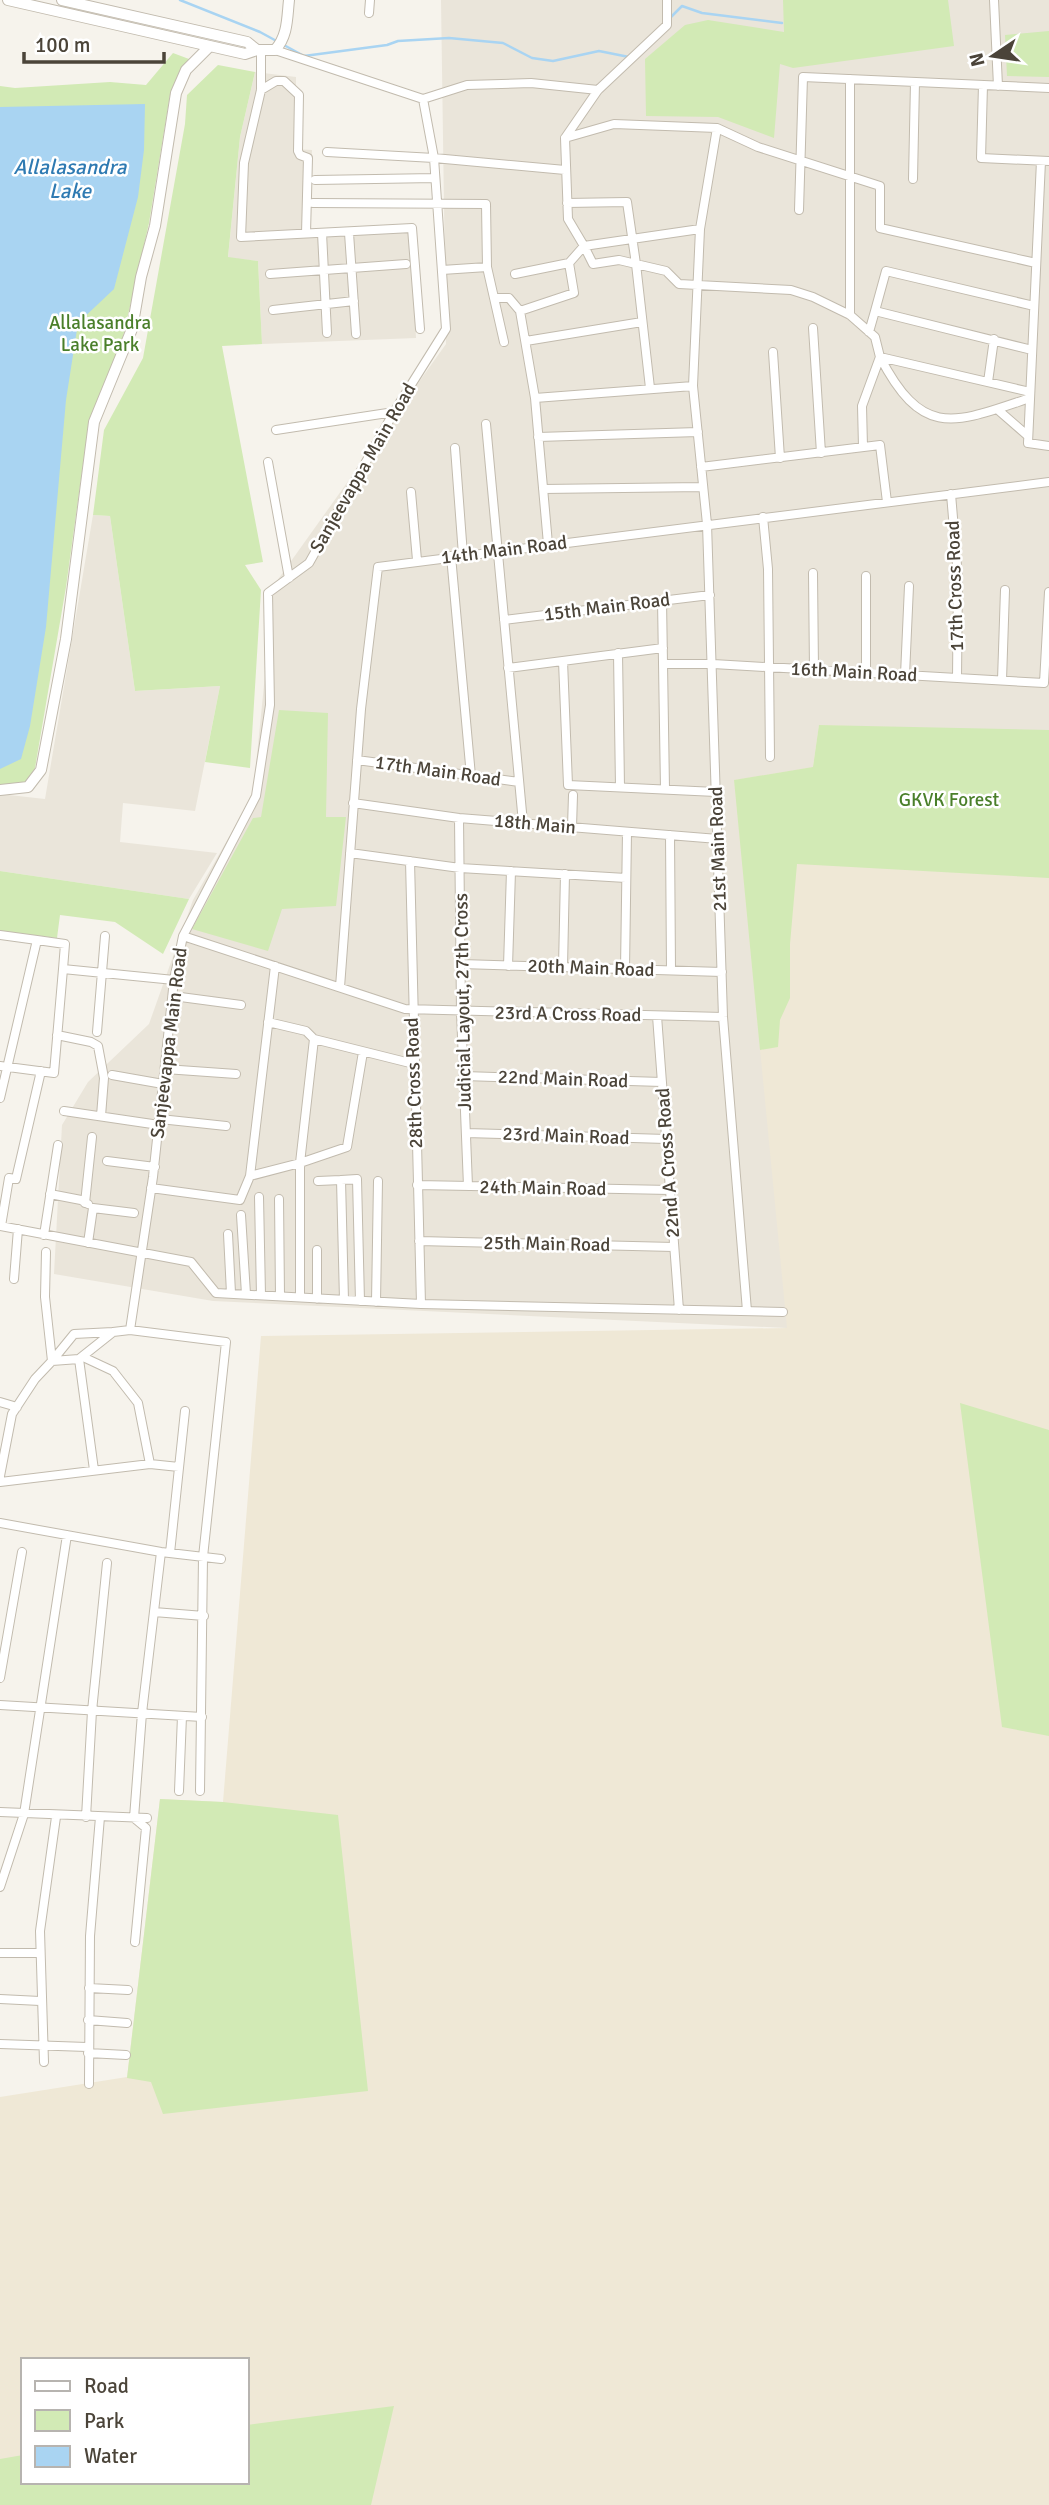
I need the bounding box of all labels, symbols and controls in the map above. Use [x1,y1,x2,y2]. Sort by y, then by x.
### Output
scale bar [24,21,164,65]
north arrow [958,21,1028,91]
text: 100 m [35,32,90,58]
text: N [964,50,991,69]
water label: Allalasandra Lake [14,154,128,204]
park label: Allalasandra Lake Park [49,311,151,357]
street label: Sanjeevappa Main Road [305,379,421,557]
street label: 17th Cross Road [941,520,969,652]
street label: 14th Main Road [439,530,569,570]
street label: 15th Main Road [542,587,672,627]
street label: 16th Main Road [790,657,918,687]
street label: 17th Main Road [373,750,503,792]
street label: 21st Main Road [704,786,732,912]
park label: GKVK Forest [899,788,1000,812]
street label: 18th Main [493,808,577,840]
street label: Judicial Layout, 27th Cross [449,893,477,1111]
street label: Sanjeevappa Main Road [145,946,193,1140]
street label: 20th Main Road [527,954,655,982]
street label: 23rd A Cross Road [494,1001,642,1027]
street label: 28th Cross Road [400,1017,428,1149]
street label: 22nd Main Road [497,1065,629,1093]
street label: 22nd A Cross Road [651,1087,685,1239]
street label: 23rd Main Road [502,1122,630,1150]
street label: 24th Main Road [479,1175,607,1201]
street label: 25th Main Road [483,1231,611,1257]
legend [21,2358,248,2484]
text: Road [84,2373,129,2399]
text: Park [84,2408,125,2434]
text: Water [84,2443,137,2469]

